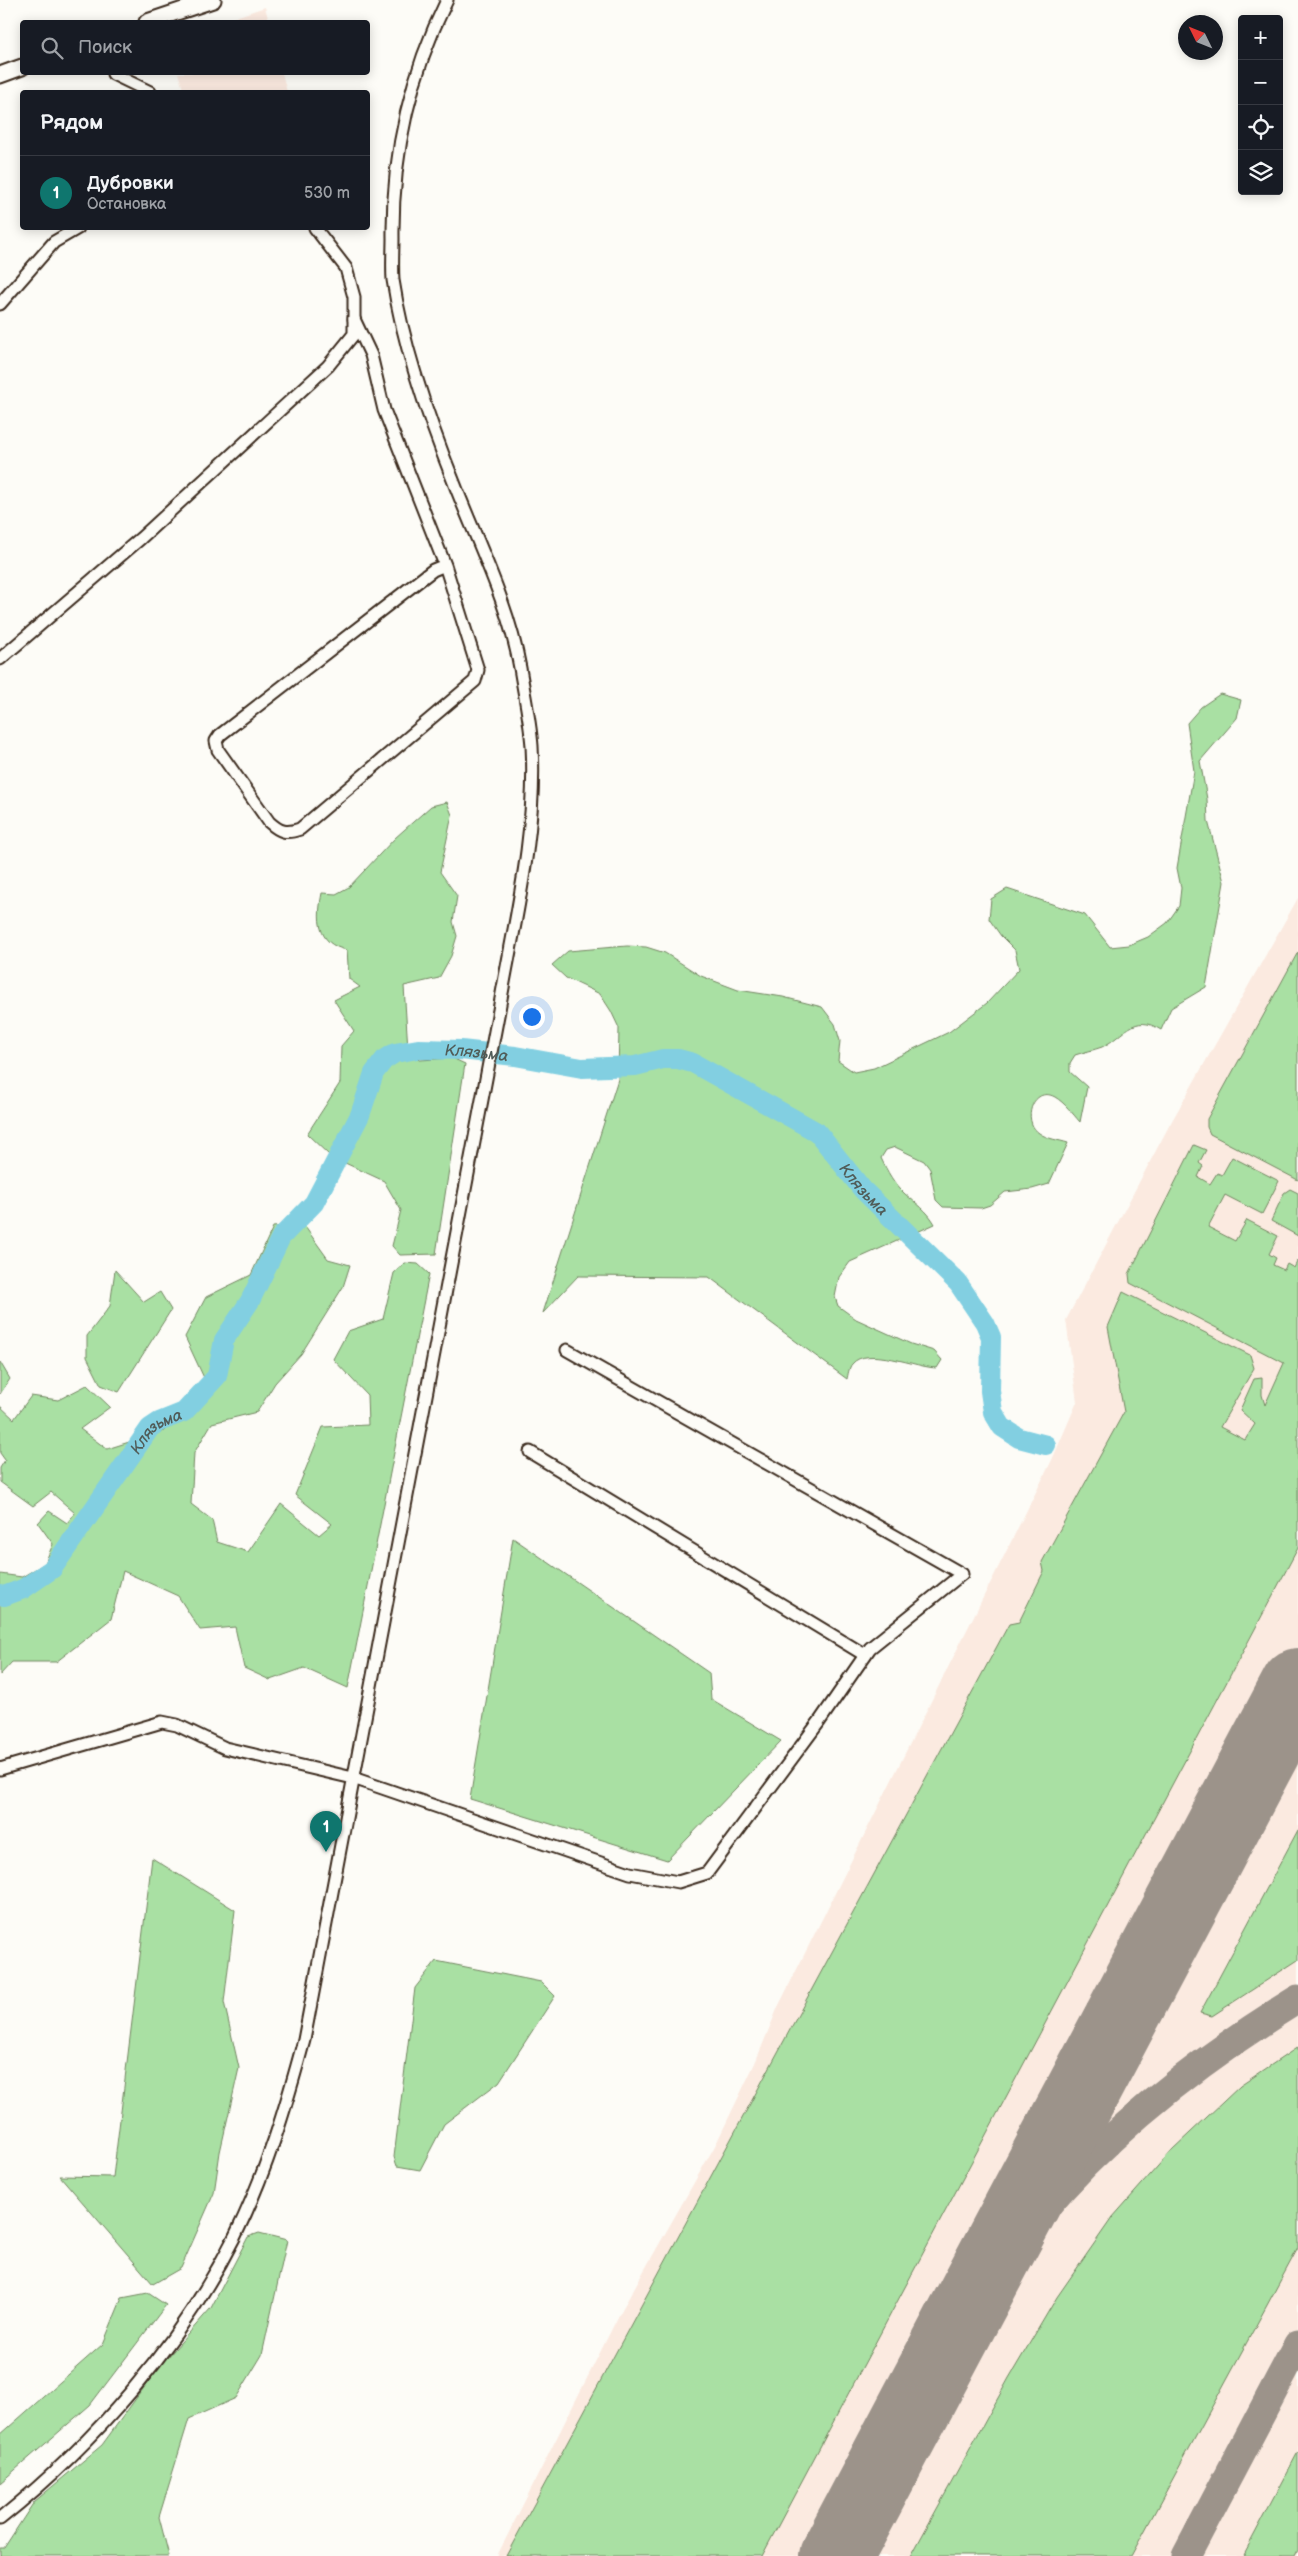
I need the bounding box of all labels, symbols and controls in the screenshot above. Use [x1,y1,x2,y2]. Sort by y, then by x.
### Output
north arrow [1178,15,1223,60]
map controls [1238,15,1283,195]
button: + [1238,15,1283,60]
search box [20,20,370,75]
icon: search [38,34,66,62]
text: Поиск [78,36,132,59]
button: − [1238,60,1283,105]
button: locate [1238,105,1283,150]
text: Рядом [40,110,103,135]
button: layers [1238,150,1283,195]
text: Дубровки [87,172,174,195]
text: 1 [53,184,59,203]
text: 530 m [304,184,350,203]
text: Остановка [87,195,166,214]
your location [519,1004,545,1030]
water label: Клязьма [444,1042,509,1066]
water label: Клязьма [834,1160,891,1220]
water label: Клязьма [127,1406,185,1458]
pin: 1 [310,1811,342,1852]

